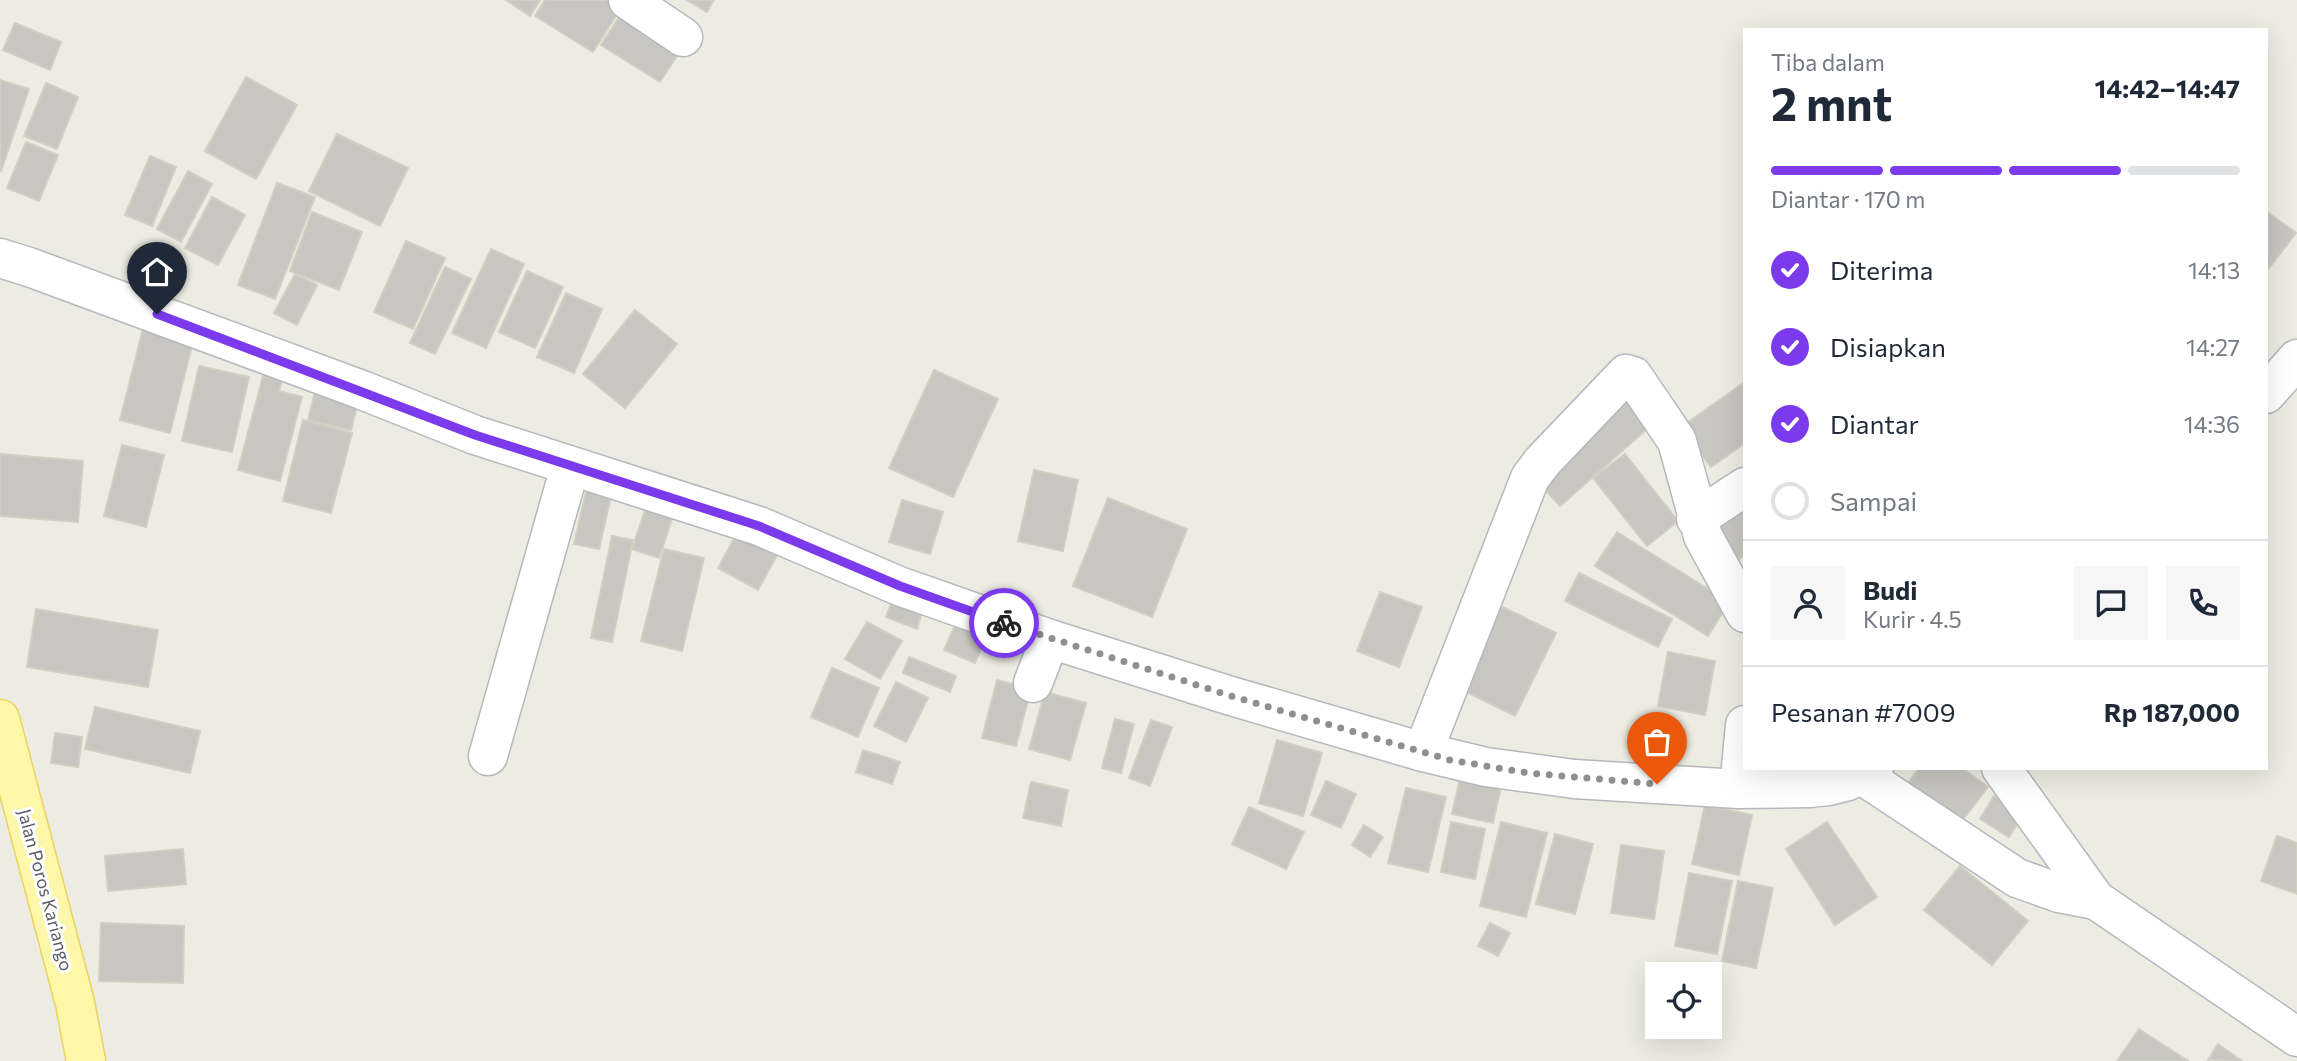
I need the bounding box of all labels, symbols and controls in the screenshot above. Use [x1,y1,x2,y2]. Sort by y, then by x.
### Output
text: Tiba dalam [1771,48,1885,76]
text: 14:42–14:47 [2095,72,2240,103]
text: 2 mnt [1771,74,1892,130]
text: Diantar · 170 m [1771,185,1925,213]
pin [127,242,187,314]
icon: check [1771,251,1809,289]
icon: home [138,253,176,291]
text: Diterima [1830,254,1933,285]
text: 14:13 [2188,256,2240,284]
icon: check [1771,328,1809,366]
text: Disiapkan [1830,331,1946,362]
text: 14:27 [2186,333,2240,361]
icon: check [1771,405,1809,443]
text: Diantar [1830,408,1919,439]
text: 14:36 [2184,410,2240,438]
text: Sampai [1830,485,1917,516]
button: person [1771,566,1845,640]
button: chat [2074,566,2148,640]
button: phone [2166,566,2240,640]
text: Budi [1863,574,1918,605]
courier [969,588,1039,658]
icon: bike [985,604,1023,642]
text: Kurir · 4.5 [1863,605,1962,633]
text: Pesanan #7009 [1771,696,1956,727]
text: Rp 187,000 [2104,696,2240,727]
pin [1627,712,1687,784]
icon: bag [1638,723,1676,761]
street label: Jalan Poros Kariango [14,806,78,973]
map controls [1645,962,1722,1039]
button: locate [1645,962,1722,1039]

